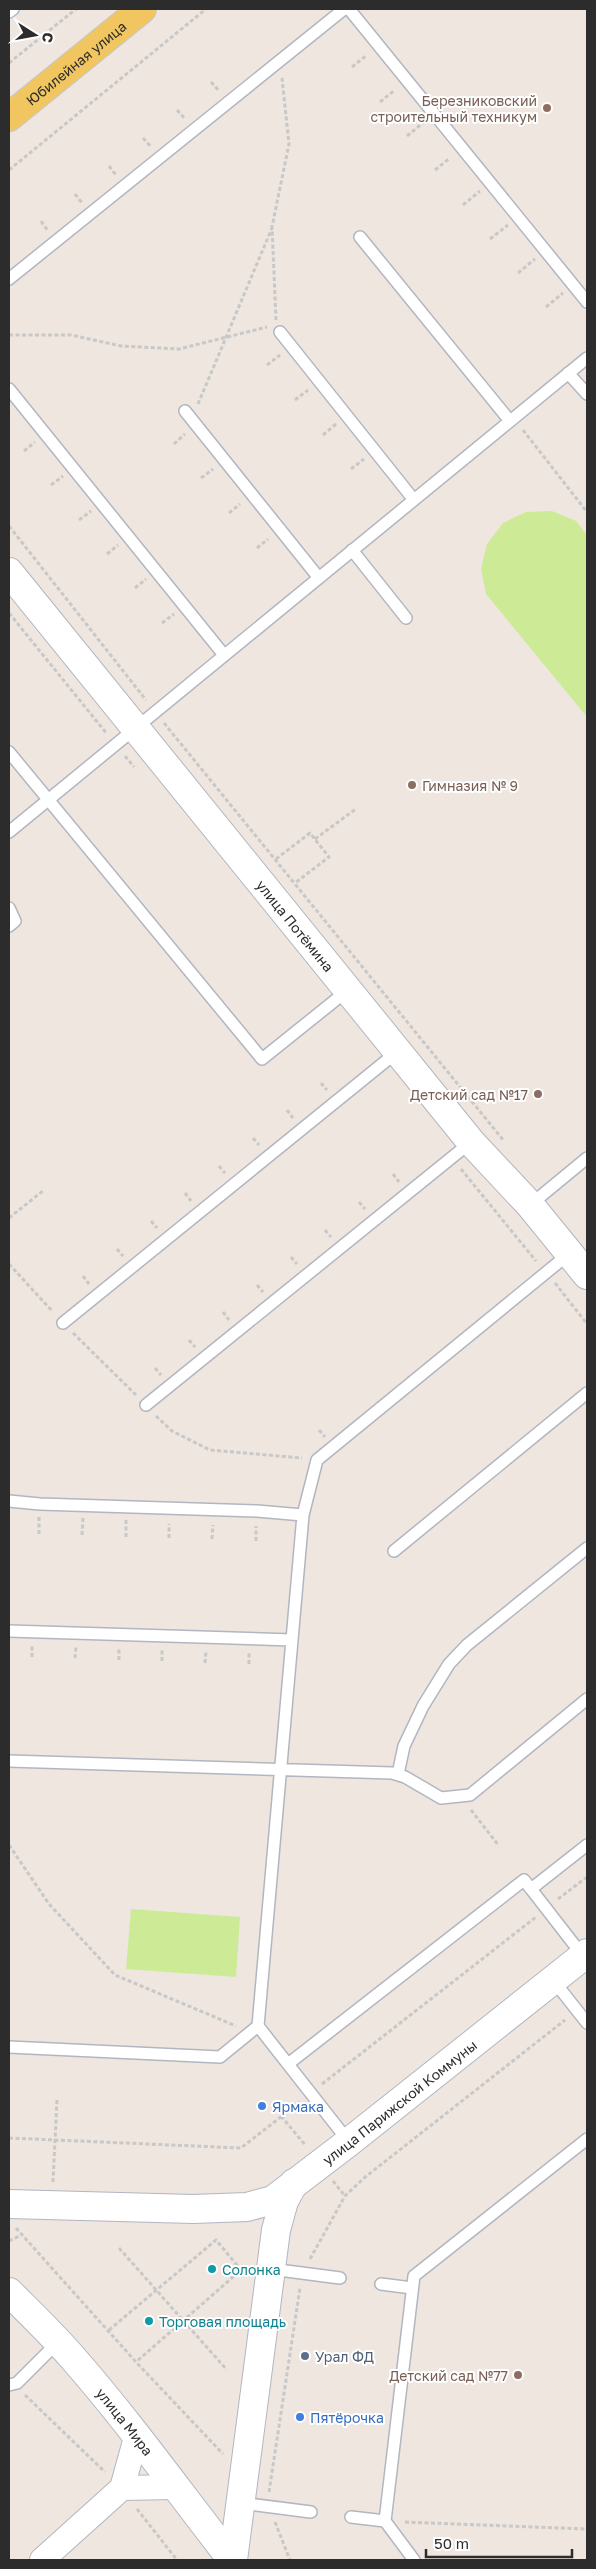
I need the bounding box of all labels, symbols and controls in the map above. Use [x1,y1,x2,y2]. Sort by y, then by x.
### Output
north arrow [10,10,60,60]
street label: Юбилейная улица [22,17,129,108]
text: С [39,31,58,44]
place label: Березниковский строительный техникум [370,92,537,125]
marker: Березниковский строительный техникум [541,102,553,114]
place label: Гимназия № 9 [422,777,518,794]
marker: Гимназия № 9 [406,779,418,791]
street label: улица Потёмина [253,876,338,975]
place label: Детский сад №17 [410,1086,528,1103]
marker: Детский сад №17 [532,1088,544,1100]
street label: улица Парижской Коммуны [319,2036,480,2168]
place label: Ярмака [272,2098,324,2115]
marker: Ярмака [256,2100,268,2112]
place label: Солонка [222,2261,281,2278]
marker: Солонка [206,2263,218,2275]
place label: Торговая площадь [159,2313,286,2330]
marker: Торговая площадь [143,2315,155,2327]
place label: Урал ФД [315,2348,374,2365]
marker: Урал ФД [299,2350,311,2362]
place label: Детский сад №77 [389,2367,508,2384]
marker: Детский сад №77 [512,2369,524,2381]
street label: улица Мира [93,2384,157,2459]
place label: Пятёрочка [310,2409,384,2426]
marker: Пятёрочка [294,2411,306,2423]
scale bar [426,2526,572,2558]
text: 50 m [434,2534,469,2552]

